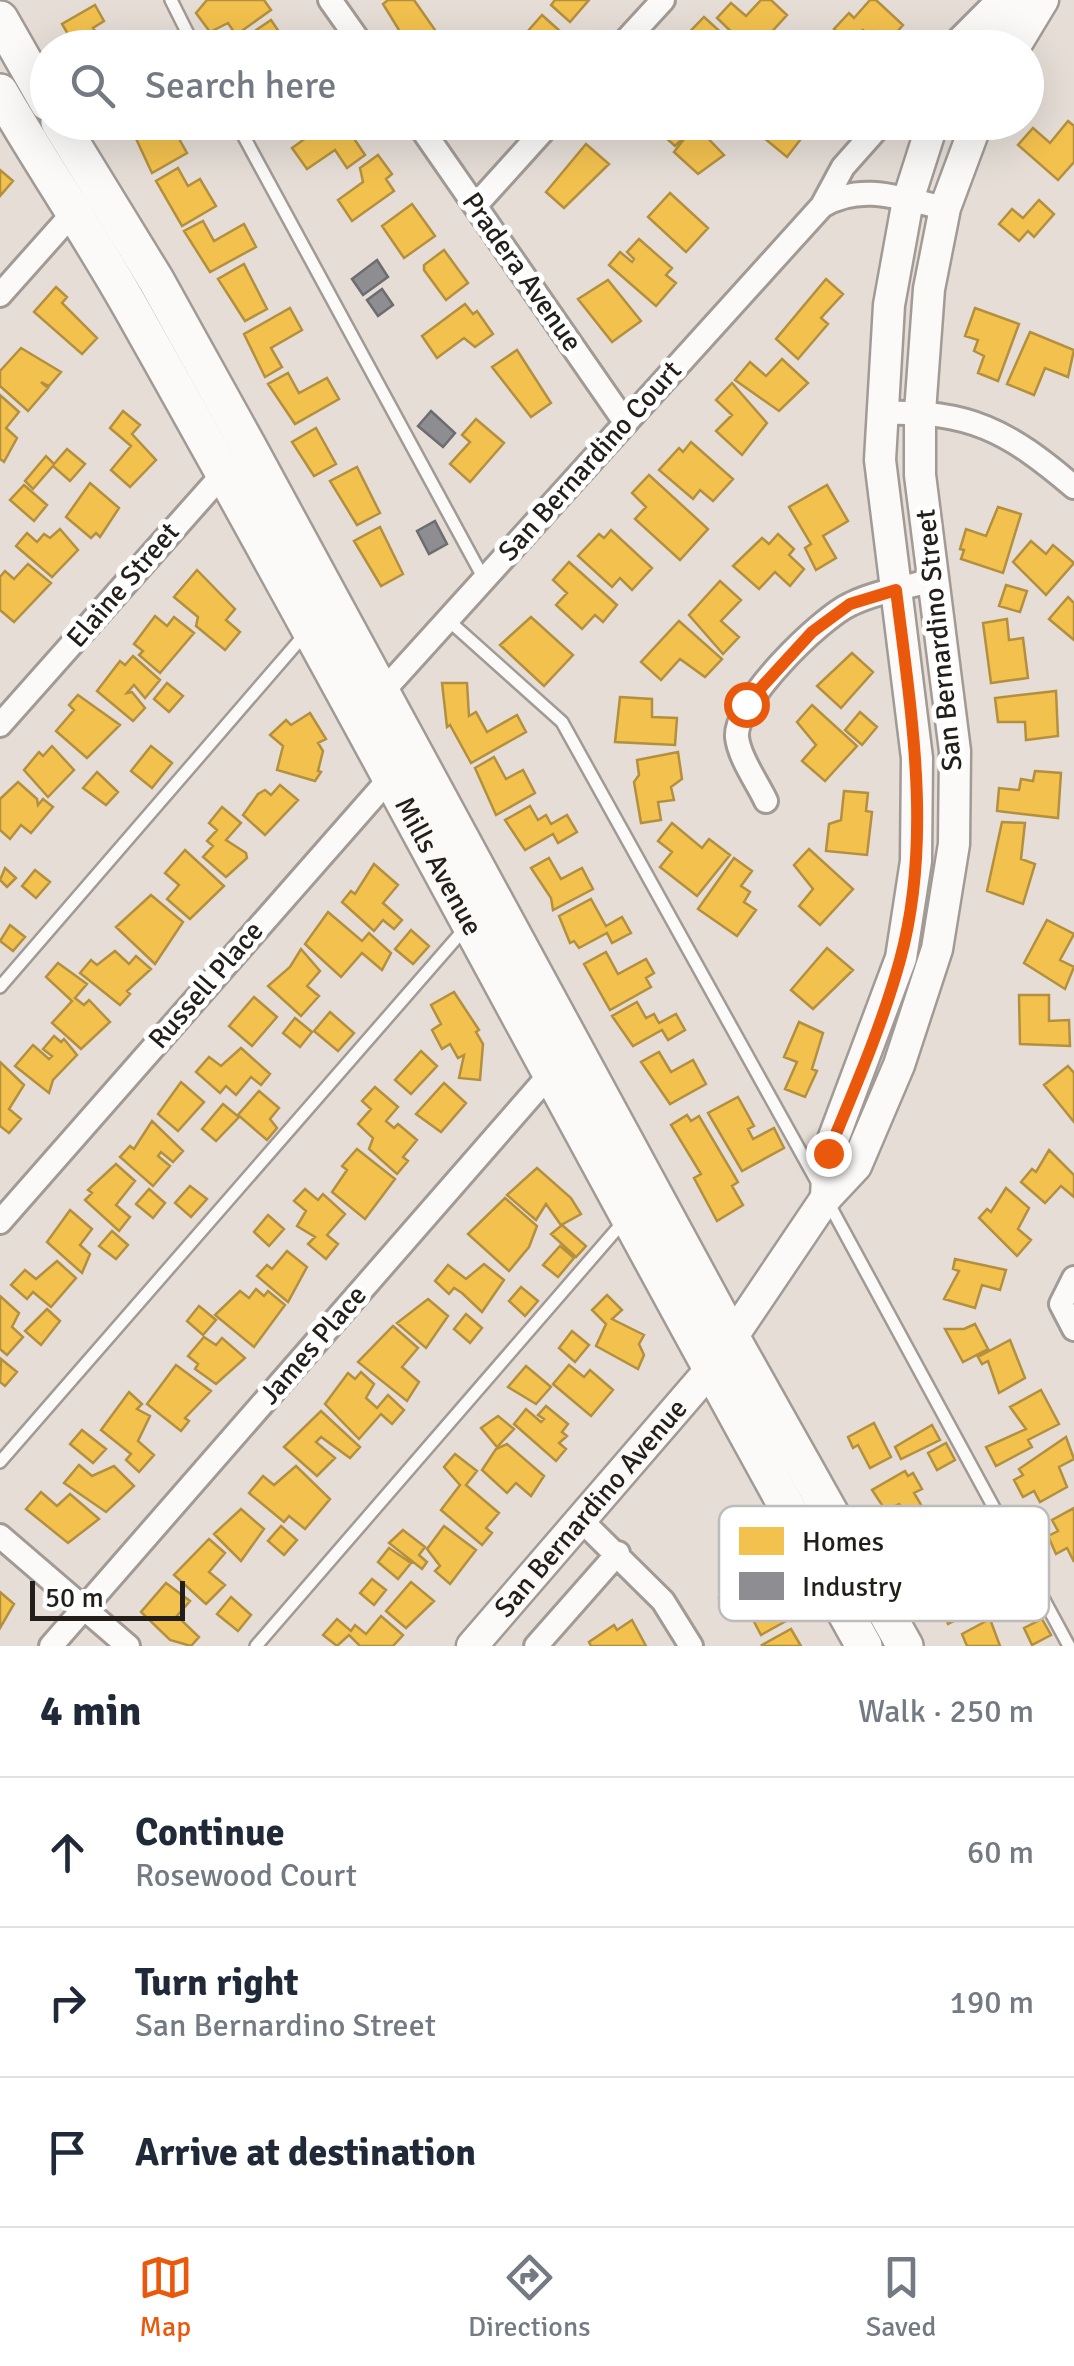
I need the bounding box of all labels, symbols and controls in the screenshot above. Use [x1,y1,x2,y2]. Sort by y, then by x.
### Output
search box [30,30,1044,140]
icon: search [65,58,120,113]
text: Search here [145,62,337,109]
street label: Pradera Avenue [455,186,589,358]
street label: San Bernardino Court [491,354,689,568]
street label: San Bernardino Street [908,507,970,773]
street label: Elaine Street [60,515,187,654]
route start [724,682,770,728]
street label: Mills Avenue [387,791,490,941]
street label: Russell Place [141,914,271,1056]
route end [806,1131,852,1177]
street label: James Place [252,1279,374,1411]
street label: San Bernardino Avenue [487,1392,695,1625]
legend [719,1506,1049,1621]
text: Homes [802,1525,884,1559]
text: Industry [802,1570,902,1604]
scale bar [30,1576,185,1620]
text: 50 m [45,1581,104,1615]
text: 4 min [40,1686,141,1737]
text: Walk · 250 m [858,1692,1034,1731]
text: Continue [135,1809,285,1856]
icon: ahead [40,1825,95,1880]
text: 60 m [967,1833,1034,1872]
text: Rosewood Court [135,1856,357,1895]
text: Turn right [135,1959,299,2006]
icon: right [40,1975,95,2030]
text: 190 m [950,1983,1034,2022]
text: San Bernardino Street [135,2006,436,2045]
icon: arrive [40,2125,95,2180]
text: Arrive at destination [135,2129,476,2176]
tab: Map [138,2250,193,2344]
tab: Directions [468,2250,590,2344]
tab: Saved [866,2250,936,2344]

